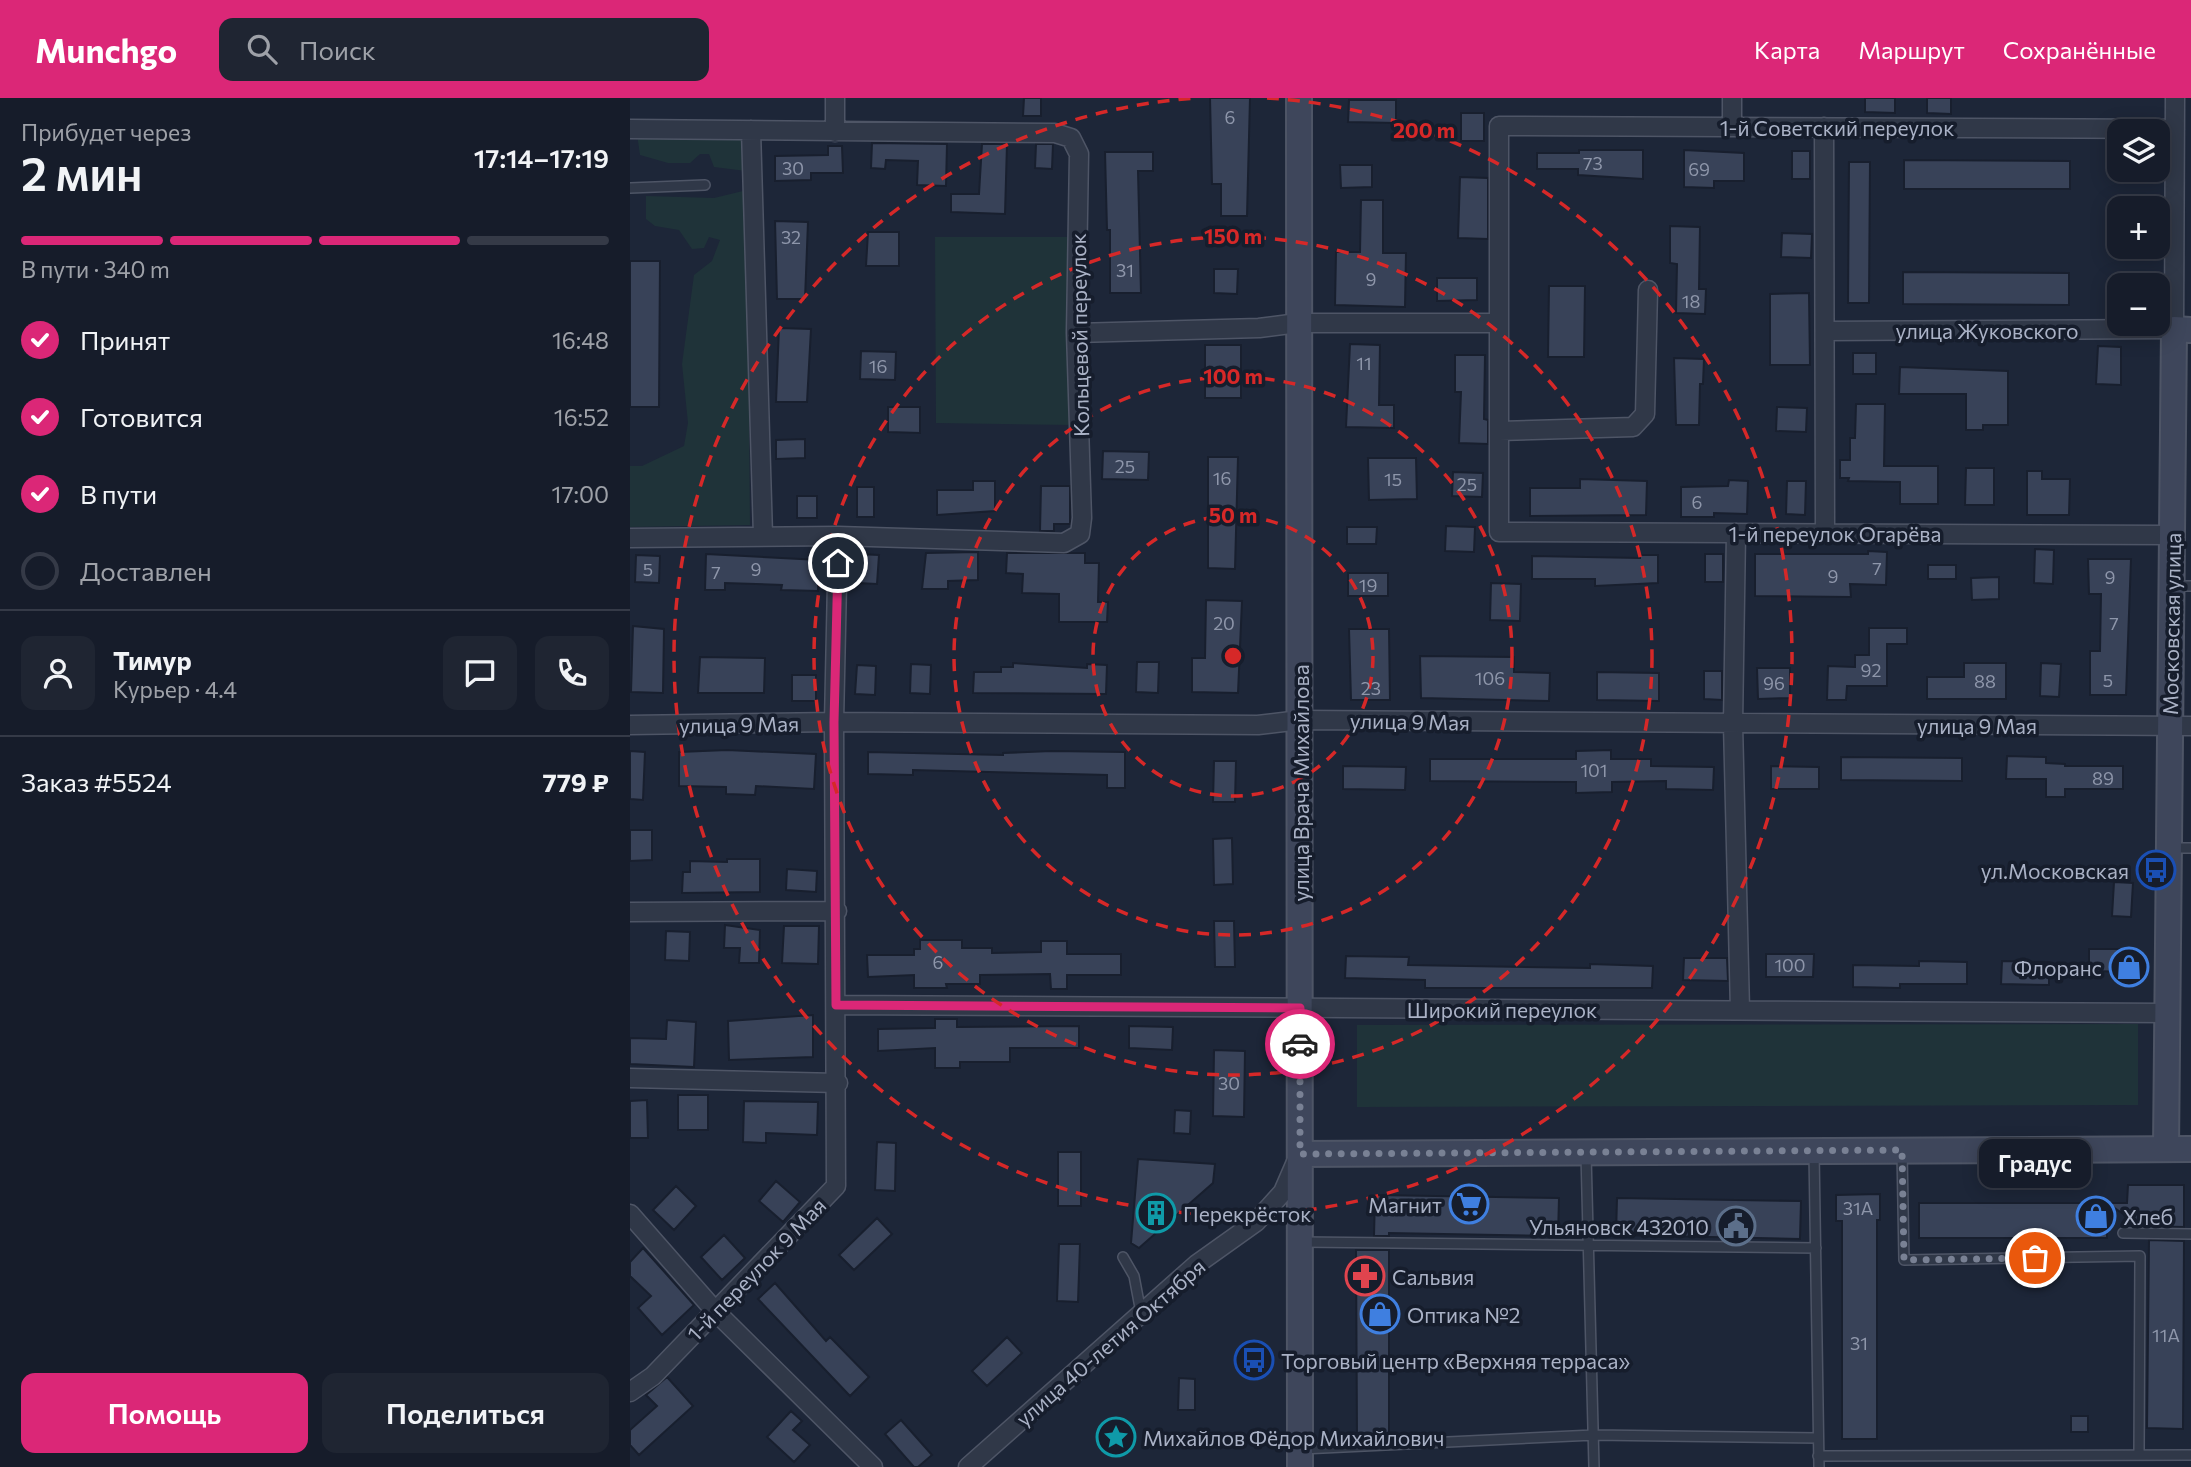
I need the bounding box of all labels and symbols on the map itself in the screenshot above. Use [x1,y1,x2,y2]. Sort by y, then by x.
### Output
house number: 6 [1225,106,1235,128]
street label: 1-й Советский переулок [1720,115,1954,140]
text: 200 m [1393,117,1455,142]
house number: 73 [1583,152,1603,174]
house number: 30 [782,157,804,179]
house number: 69 [1688,158,1710,180]
text: 150 m [1204,223,1262,248]
house number: 32 [781,226,801,248]
street label: Кольцевой переулок [1065,233,1093,437]
house number: 31 [1116,259,1134,281]
house number: 9 [1366,268,1376,290]
house number: 18 [1682,290,1700,312]
street label: улица Жуковского [1895,318,2079,343]
house number: 11 [1356,352,1372,374]
house number: 16 [869,355,887,377]
text: 100 m [1203,363,1263,388]
house number: 25 [1115,455,1135,477]
house number: 16 [1213,467,1231,489]
house number: 15 [1384,468,1402,490]
house number: 25 [1457,473,1477,495]
house number: 6 [1692,491,1702,513]
text: 50 m [1209,502,1257,527]
street label: 1-й переулок Огарёва [1729,521,1941,546]
pin [808,533,868,593]
street label: Московская улица [2157,533,2185,715]
house number: 7 [1872,557,1882,579]
house number: 5 [643,558,653,580]
house number: 9 [751,558,761,580]
house number: 7 [711,561,721,583]
house number: 9 [1828,565,1838,587]
house number: 9 [2105,566,2115,588]
house number: 19 [1359,574,1377,596]
house number: 20 [1213,612,1235,634]
house number: 7 [2109,612,2119,634]
centre of rings [1221,644,1245,668]
house number: 92 [1861,659,1881,681]
street label: улица Врача Михайлова [1288,664,1313,902]
house number: 106 [1475,667,1505,689]
house number: 5 [2103,669,2113,691]
house number: 88 [1974,670,1996,692]
house number: 96 [1763,672,1785,694]
house number: 23 [1361,677,1381,699]
street label: улица 9 Мая [1350,707,1470,735]
street label: улица 9 Мая [679,710,799,738]
street label: улица 9 Мая [1917,713,2037,738]
house number: 101 [1580,759,1608,781]
house number: 89 [2092,767,2114,789]
bus stop icon: ул.Московская [2135,849,2177,891]
place label: ул.Московская [1981,858,2129,883]
shop icon: Флоранс [2108,946,2150,988]
house number: 6 [933,951,943,973]
house number: 100 [1774,954,1806,976]
place label: Флоранс [2014,955,2102,980]
street label: Широкий переулок [1407,997,1597,1022]
courier [1265,1009,1335,1079]
house number: 30 [1218,1072,1240,1094]
callout: Градус [1979,1139,2091,1188]
supermarket icon: Магнит [1448,1183,1490,1225]
street label: 1-й переулок 9 Мая [681,1192,831,1346]
building icon: Перекрёсток [1135,1192,1177,1234]
place label: Магнит [1368,1192,1442,1217]
shop icon: Хлеб [2075,1195,2117,1237]
house number: 31А [1843,1197,1873,1219]
place label: Перекрёсток [1183,1201,1312,1226]
place label: Хлеб [2123,1204,2173,1229]
public building icon: Ульяновск 432010 [1715,1205,1757,1247]
place label: Ульяновск 432010 [1529,1214,1709,1239]
pin [2005,1228,2065,1288]
street label: улица 40-летия Октября [1010,1253,1210,1431]
pharmacy icon: Сальвия [1344,1255,1386,1297]
place label: Сальвия [1392,1264,1474,1289]
shop icon: Оптика №2 [1359,1293,1401,1335]
place label: Оптика №2 [1407,1302,1520,1327]
house number: 11А [2152,1324,2180,1346]
house number: 31 [1850,1332,1868,1354]
bus stop icon: Торговый центр «Верхняя терраса» [1233,1339,1275,1381]
place label: Торговый центр «Верхняя терраса» [1281,1348,1630,1373]
place icon: Михайлов Фёдор Михайлович [1095,1416,1137,1458]
place label: Михайлов Фёдор Михайлович [1143,1425,1445,1450]

